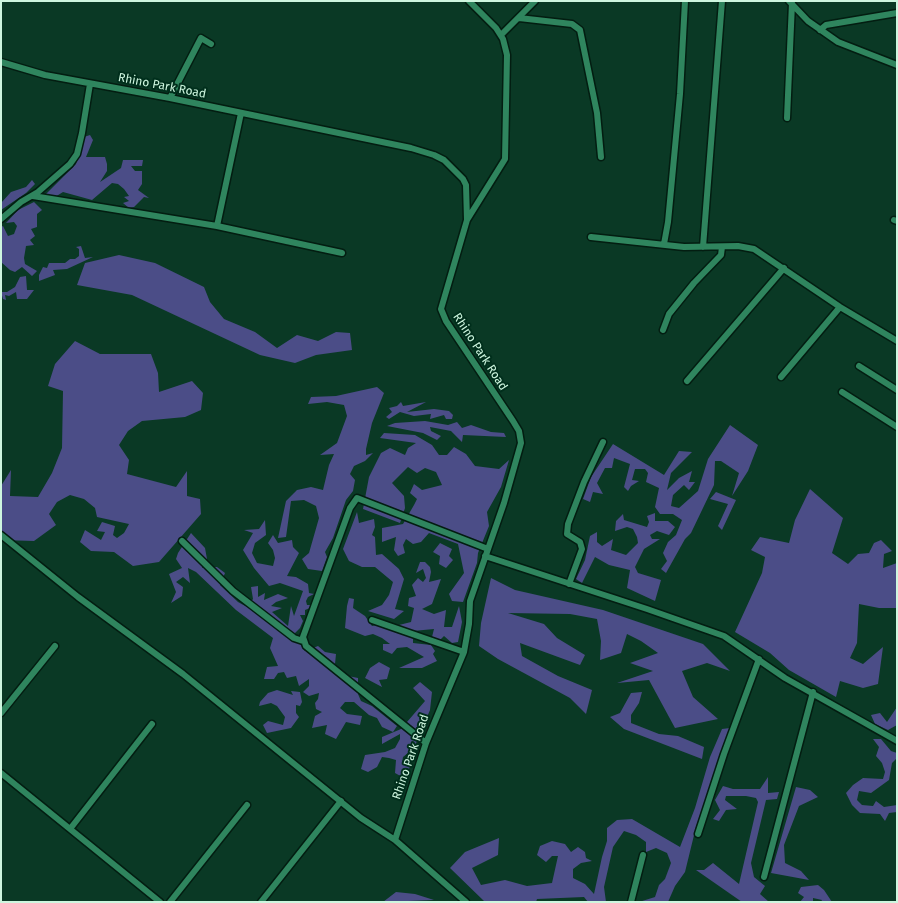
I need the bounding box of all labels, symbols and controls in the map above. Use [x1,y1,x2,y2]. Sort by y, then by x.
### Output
street label: Rhino Park Road [117,70,207,102]
street label: Rhino Park Road [450,311,510,393]
street label: Rhino Park Road [390,712,432,802]

